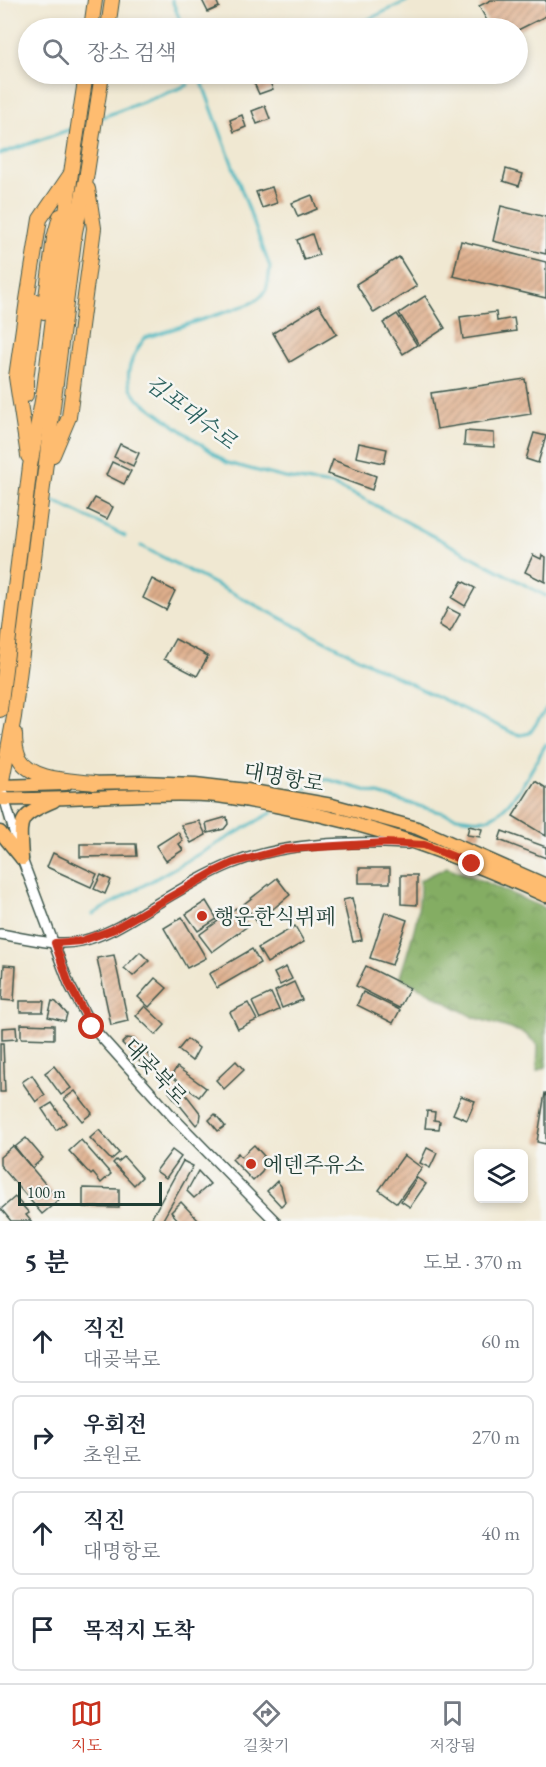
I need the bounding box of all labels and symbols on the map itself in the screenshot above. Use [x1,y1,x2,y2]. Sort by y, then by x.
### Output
water label: 김포대수로 [140,368,243,456]
street label: 대명항로 [242,757,326,797]
route end [458,850,484,876]
place label: 행운한식뷔페 [214,903,336,930]
marker: 행운한식뷔페 [195,909,209,923]
route start [78,1013,104,1039]
street label: 대곶북로 [118,1032,194,1110]
place label: 에덴주유소 [263,1151,364,1178]
marker: 에덴주유소 [244,1157,258,1171]
scale bar [18,1179,162,1206]

